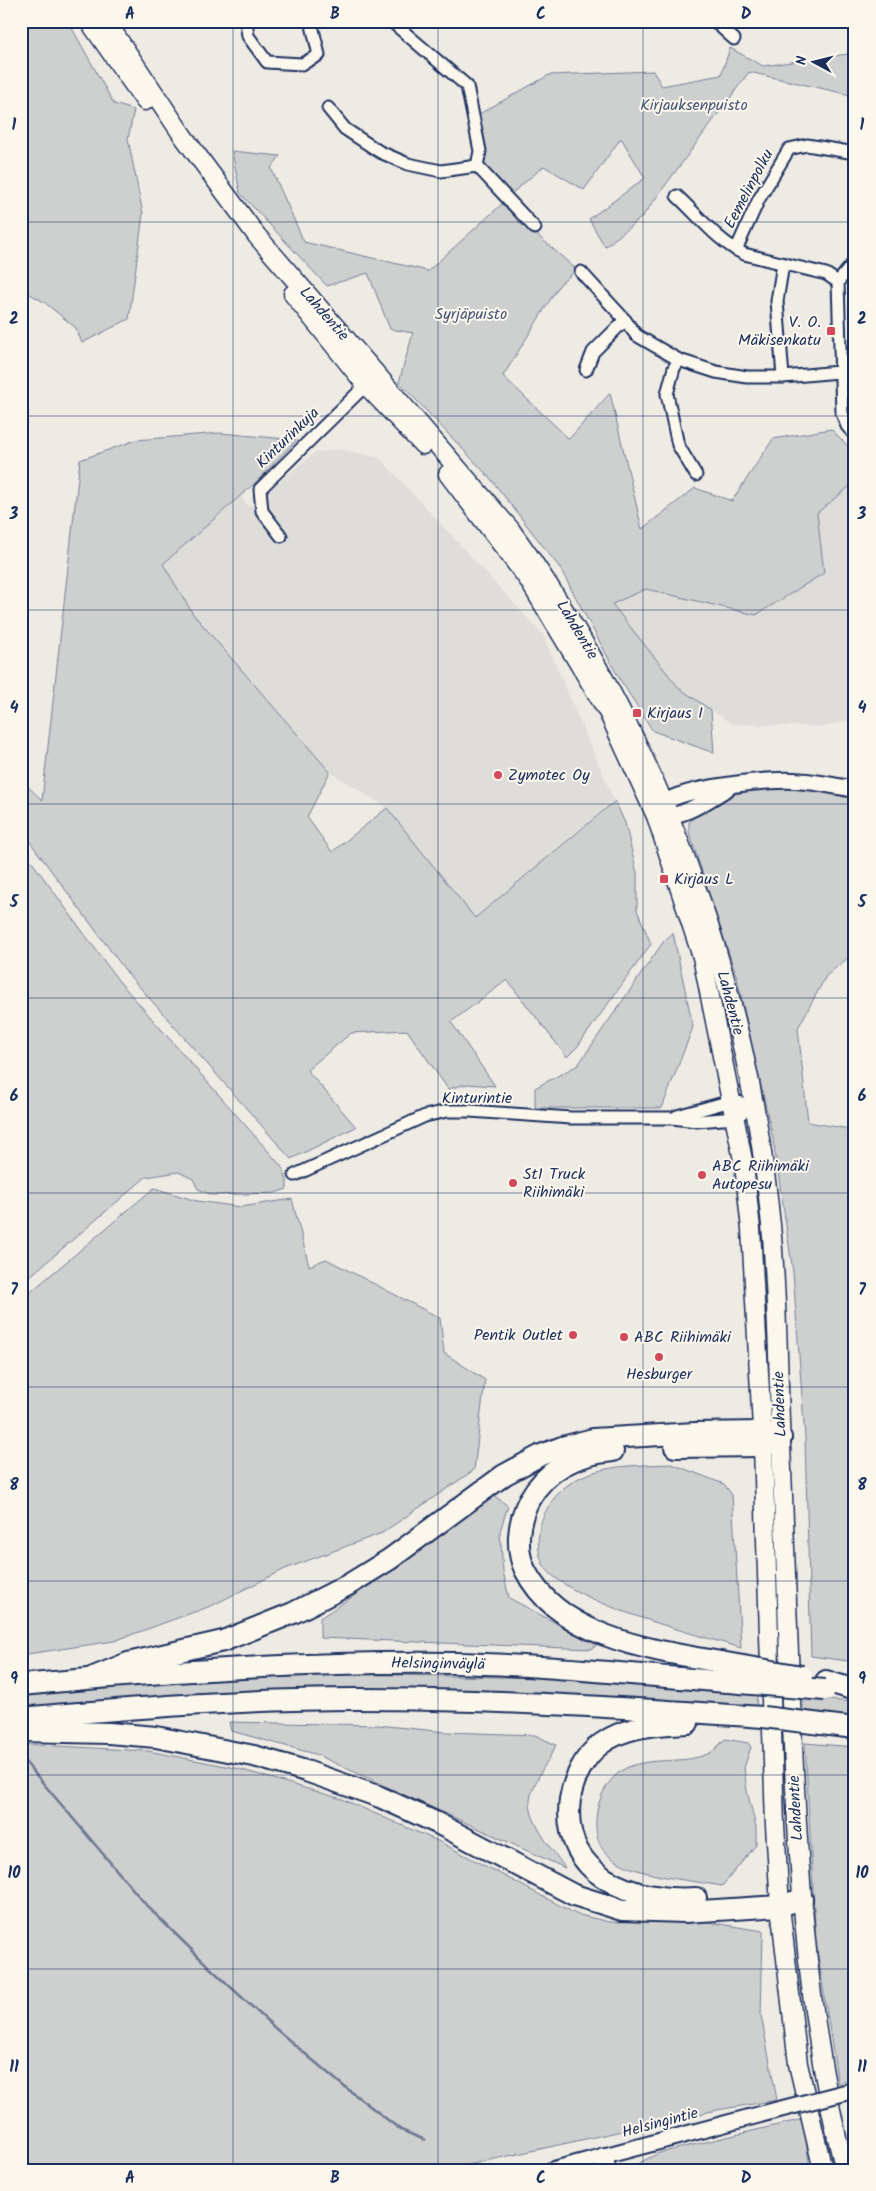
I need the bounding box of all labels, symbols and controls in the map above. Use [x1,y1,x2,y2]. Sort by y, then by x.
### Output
text: A [125,2,135,27]
text: B [330,2,340,27]
text: C [536,2,546,27]
text: D [741,2,752,27]
north arrow [788,38,838,88]
text: N [791,55,814,66]
park label: Kirjauksenpuisto [640,93,748,118]
text: 1 [12,113,17,138]
text: 1 [860,113,865,138]
street label: Eemelinpolku [718,145,781,233]
street label: Lahdentie [293,281,355,347]
park label: Syrjäpuisto [435,302,507,327]
text: 2 [9,307,19,332]
text: 2 [857,307,867,332]
place label: V. O. Mäkisenkatu [738,310,821,353]
marker: V. O. Mäkisenkatu [825,325,837,337]
street label: Kinturinkuja [251,401,325,475]
text: 3 [9,502,19,527]
text: 3 [857,502,867,527]
street label: Lahdentie [549,595,605,665]
text: 4 [10,696,19,721]
text: 4 [858,696,867,721]
place label: Kirjaus I [647,701,703,726]
marker: Kirjaus I [631,707,643,719]
place label: Zymotec Oy [508,763,590,788]
marker: Zymotec Oy [492,769,504,781]
place label: Kirjaus L [674,867,734,892]
marker: Kirjaus L [658,873,670,885]
text: 5 [9,890,20,915]
text: 5 [857,890,868,915]
street label: Lahdentie [709,968,751,1038]
text: 6 [10,1084,19,1109]
text: 6 [858,1084,867,1109]
street label: Kinturintie [442,1086,512,1111]
place label: ABC Riihimäki Autopesu [712,1154,810,1197]
place label: St1 Truck Riihimäki [523,1162,586,1205]
marker: ABC Riihimäki Autopesu [696,1169,708,1181]
marker: St1 Truck Riihimäki [507,1177,519,1189]
text: 7 [10,1278,18,1303]
text: 7 [858,1278,866,1303]
place label: Pentik Outlet [474,1323,564,1348]
place label: ABC Riihimäki [634,1325,732,1350]
marker: Pentik Outlet [567,1329,579,1341]
marker: ABC Riihimäki [618,1331,630,1343]
marker: Hesburger [653,1351,665,1363]
place label: Hesburger [626,1362,694,1387]
street label: Lahdentie [766,1371,794,1437]
text: 8 [9,1473,19,1498]
text: 8 [857,1473,867,1498]
street label: Helsinginväylä [391,1651,487,1677]
text: 9 [10,1667,18,1692]
text: 9 [858,1667,866,1692]
street label: Lahdentie [782,1775,810,1841]
text: 10 [7,1861,21,1886]
text: 10 [855,1861,869,1886]
text: 11 [9,2055,19,2080]
text: 11 [857,2055,867,2080]
street label: Helsingintie [619,2101,701,2145]
text: A [125,2166,135,2191]
text: B [330,2166,340,2191]
text: C [536,2166,546,2191]
text: D [741,2166,752,2191]

